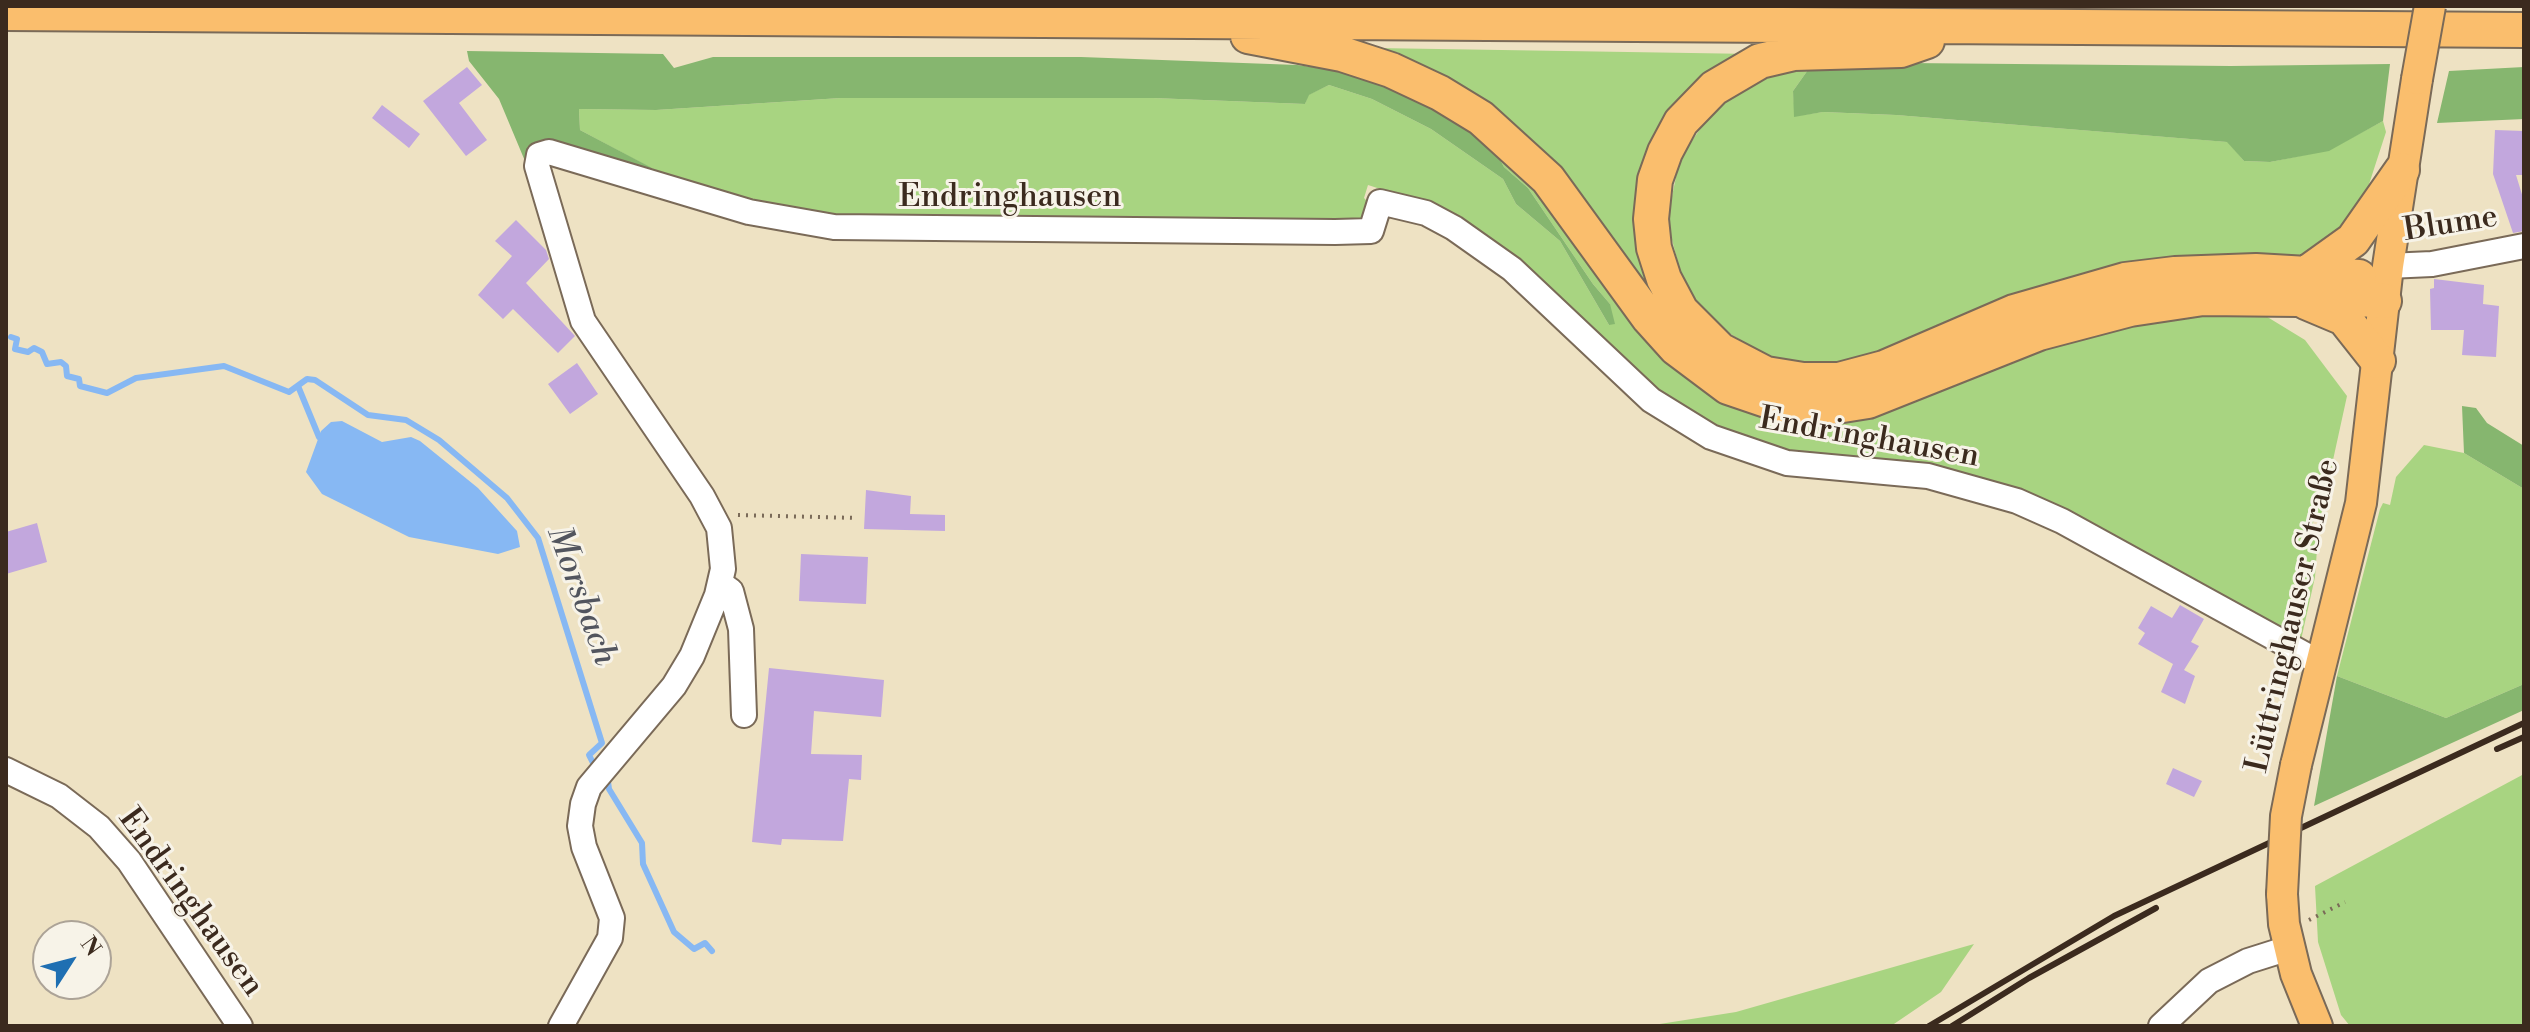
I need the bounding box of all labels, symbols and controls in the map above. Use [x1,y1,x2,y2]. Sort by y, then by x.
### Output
street label: Endringhausen [899,179,1121,217]
street label: Blume [2401,199,2501,251]
street label: Endringhausen [1756,401,1982,477]
street label: Lüttringhauser Straße [2239,456,2349,776]
water label: Morsbach [536,521,624,671]
street label: Endringhausen [109,802,271,1004]
north arrow [32,920,112,1000]
text: N [74,932,106,962]

